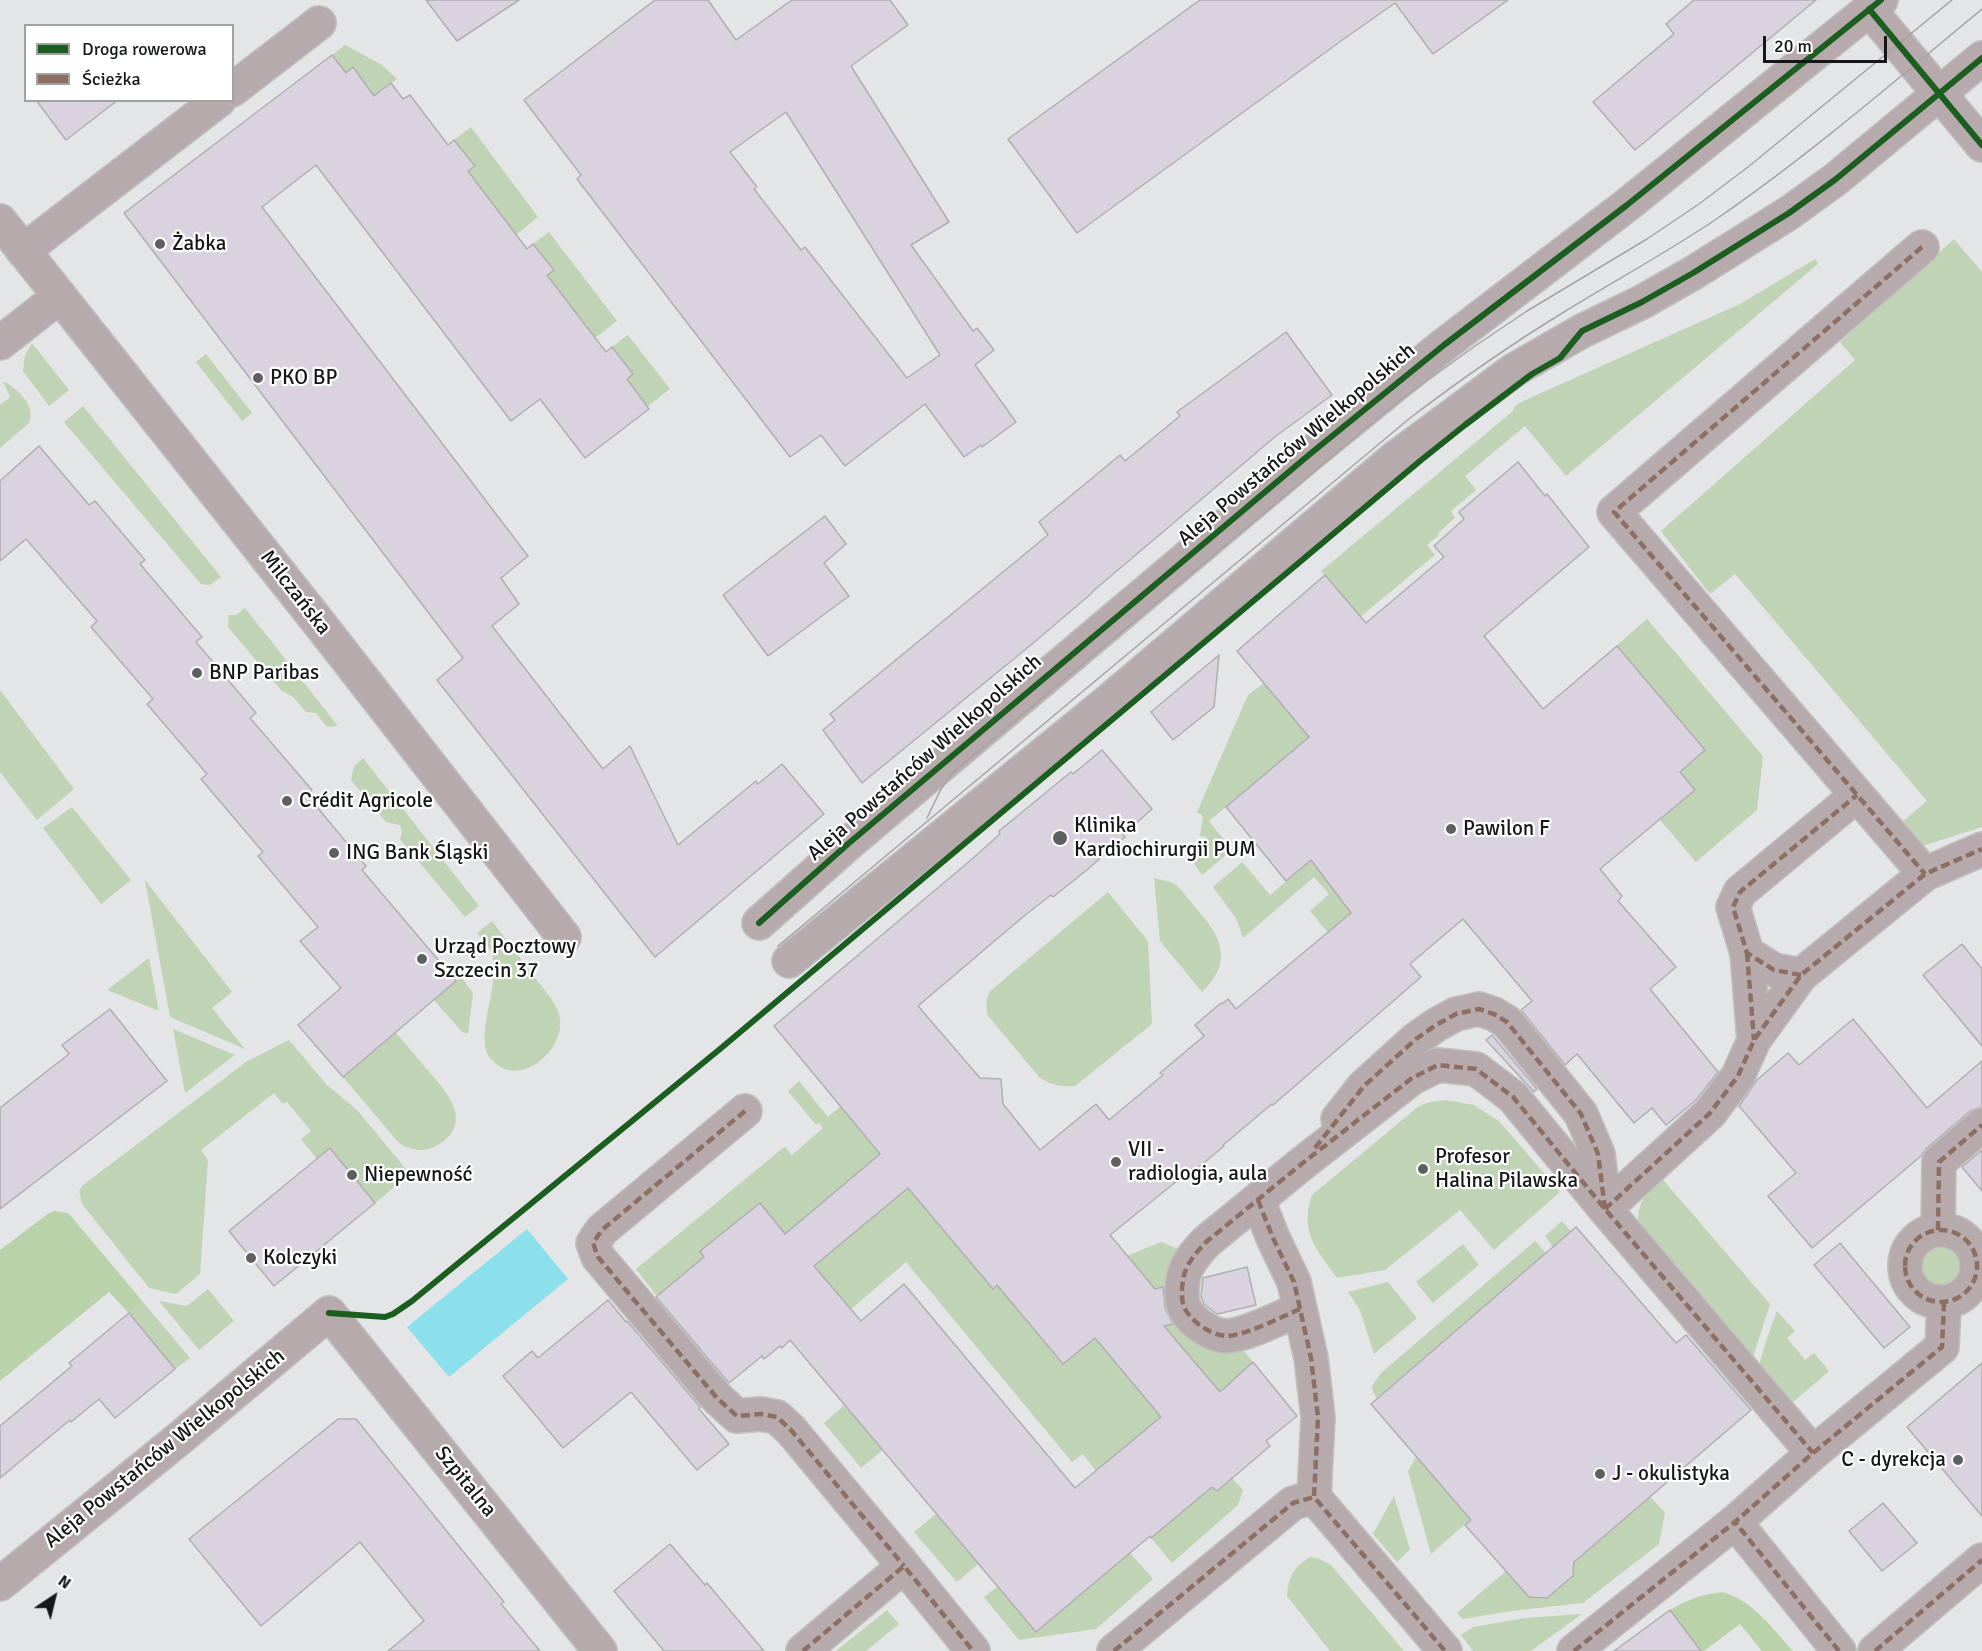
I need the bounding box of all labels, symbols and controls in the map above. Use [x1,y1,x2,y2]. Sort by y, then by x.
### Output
legend [24,24,234,102]
scale bar [1766,24,1890,62]
text: 20 m [1774,35,1812,57]
text: Droga rowerowa [82,38,207,60]
text: Ścieżka [82,68,141,90]
place label: Żabka [172,231,226,257]
marker: Żabka [153,237,167,251]
street label: Aleja Powstańców Wielkopolskich [1173,338,1421,552]
place label: PKO BP [270,365,337,391]
marker: PKO BP [251,371,265,385]
street label: Milczańska [254,546,336,640]
street label: Aleja Powstańców Wielkopolskich [803,649,1047,867]
place label: BNP Paribas [209,660,319,686]
marker: BNP Paribas [190,666,204,680]
place label: Crédit Agricole [299,788,433,814]
marker: Crédit Agricole [280,794,294,808]
place label: Klinika Kardiochirurgii PUM [1074,813,1256,863]
place label: Pawilon F [1463,816,1550,842]
marker: Pawilon F [1444,822,1458,836]
marker: Klinika Kardiochirurgii PUM [1051,829,1069,847]
place label: ING Bank Śląski [346,840,488,866]
marker: ING Bank Śląski [327,846,341,860]
place label: Urząd Pocztowy Szczecin 37 [434,934,576,984]
marker: Urząd Pocztowy Szczecin 37 [415,952,429,966]
place label: VII - radiologia, aula [1128,1137,1267,1187]
place label: Profesor Halina Pilawska [1435,1144,1578,1194]
marker: VII - radiologia, aula [1109,1155,1123,1169]
place label: Niepewność [364,1162,472,1188]
marker: Profesor Halina Pilawska [1416,1162,1430,1176]
marker: Niepewność [345,1168,359,1182]
place label: Kolczyki [263,1245,337,1271]
marker: Kolczyki [244,1251,258,1265]
street label: Aleja Powstańców Wielkopolskich [40,1344,290,1554]
street label: Szpitalna [429,1441,501,1523]
place label: C - dyrekcja [1841,1447,1946,1473]
marker: C - dyrekcja [1951,1453,1965,1467]
place label: J - okulistyka [1612,1461,1730,1487]
marker: J - okulistyka [1593,1467,1607,1481]
north arrow [24,1567,84,1627]
text: N [54,1571,75,1594]

